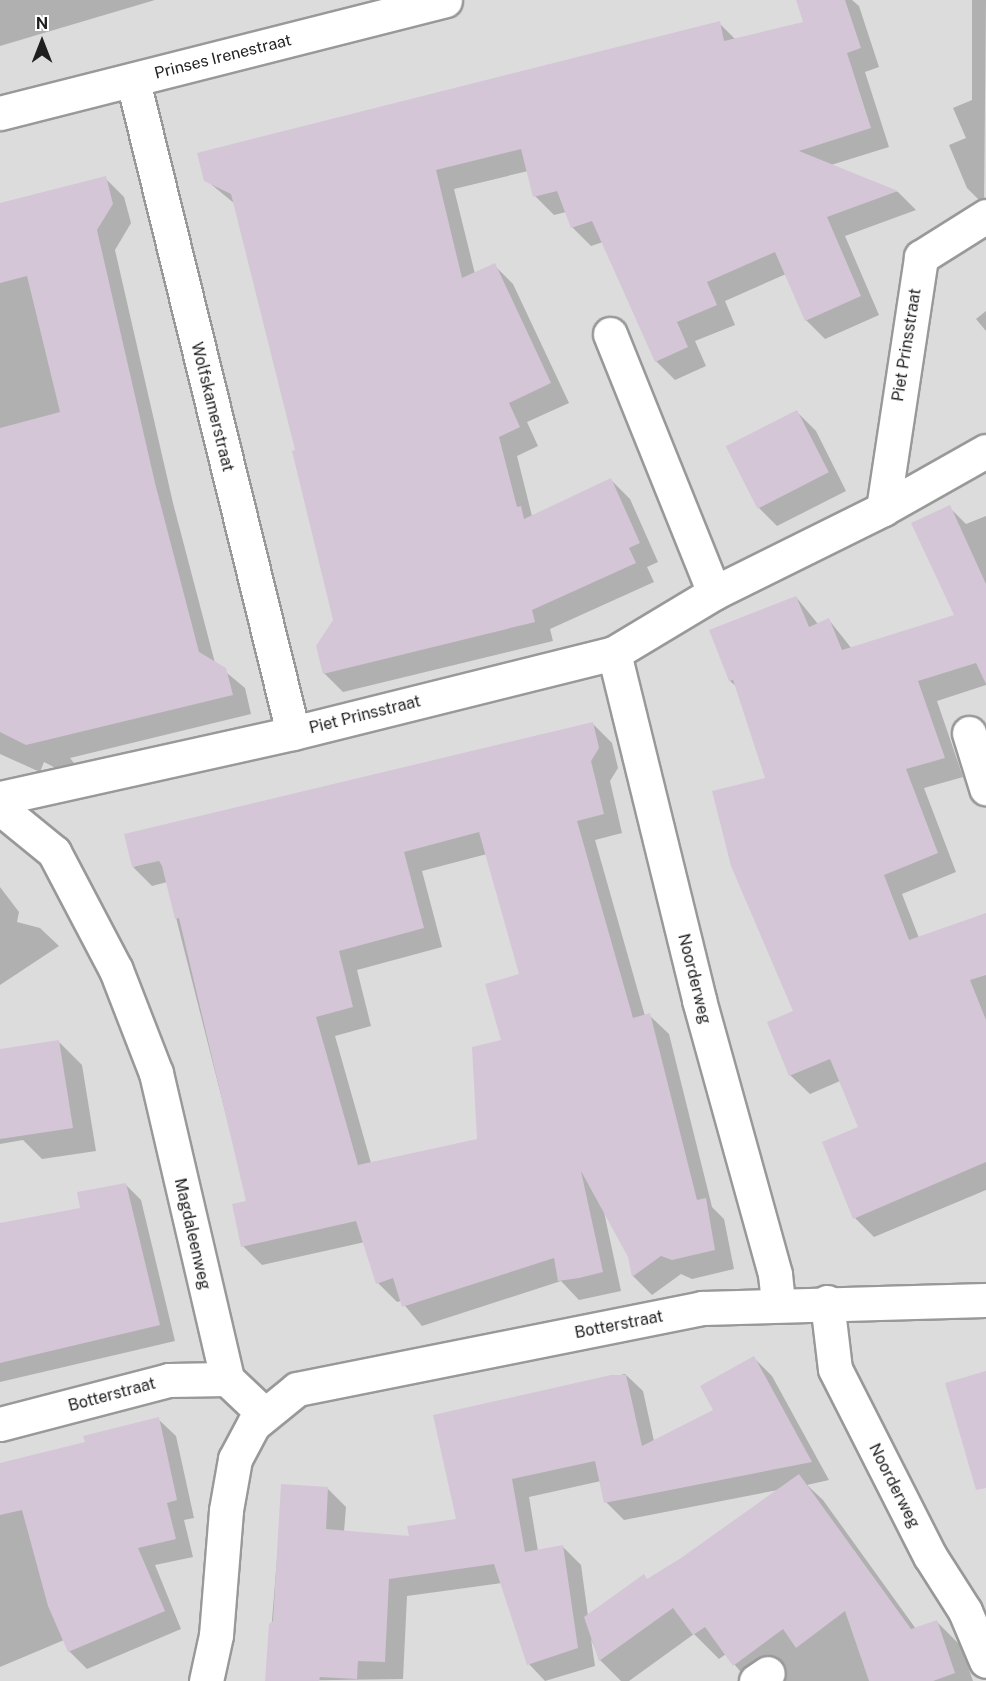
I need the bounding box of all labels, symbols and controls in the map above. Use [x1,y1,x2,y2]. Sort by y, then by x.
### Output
north arrow [12,12,72,72]
text: N [36,14,48,33]
street label: Prinses Irenestraat [153,31,293,83]
street label: Piet Prinsstraat [889,287,925,403]
street label: Wolfskamerstraat [187,340,237,474]
street label: Piet Prinsstraat [307,692,423,738]
street label: Noorderweg [673,932,715,1026]
street label: Magdaleenweg [170,1176,214,1292]
street label: Botterstraat [573,1307,665,1343]
street label: Botterstraat [66,1374,158,1416]
street label: Noorderweg [864,1440,924,1532]

